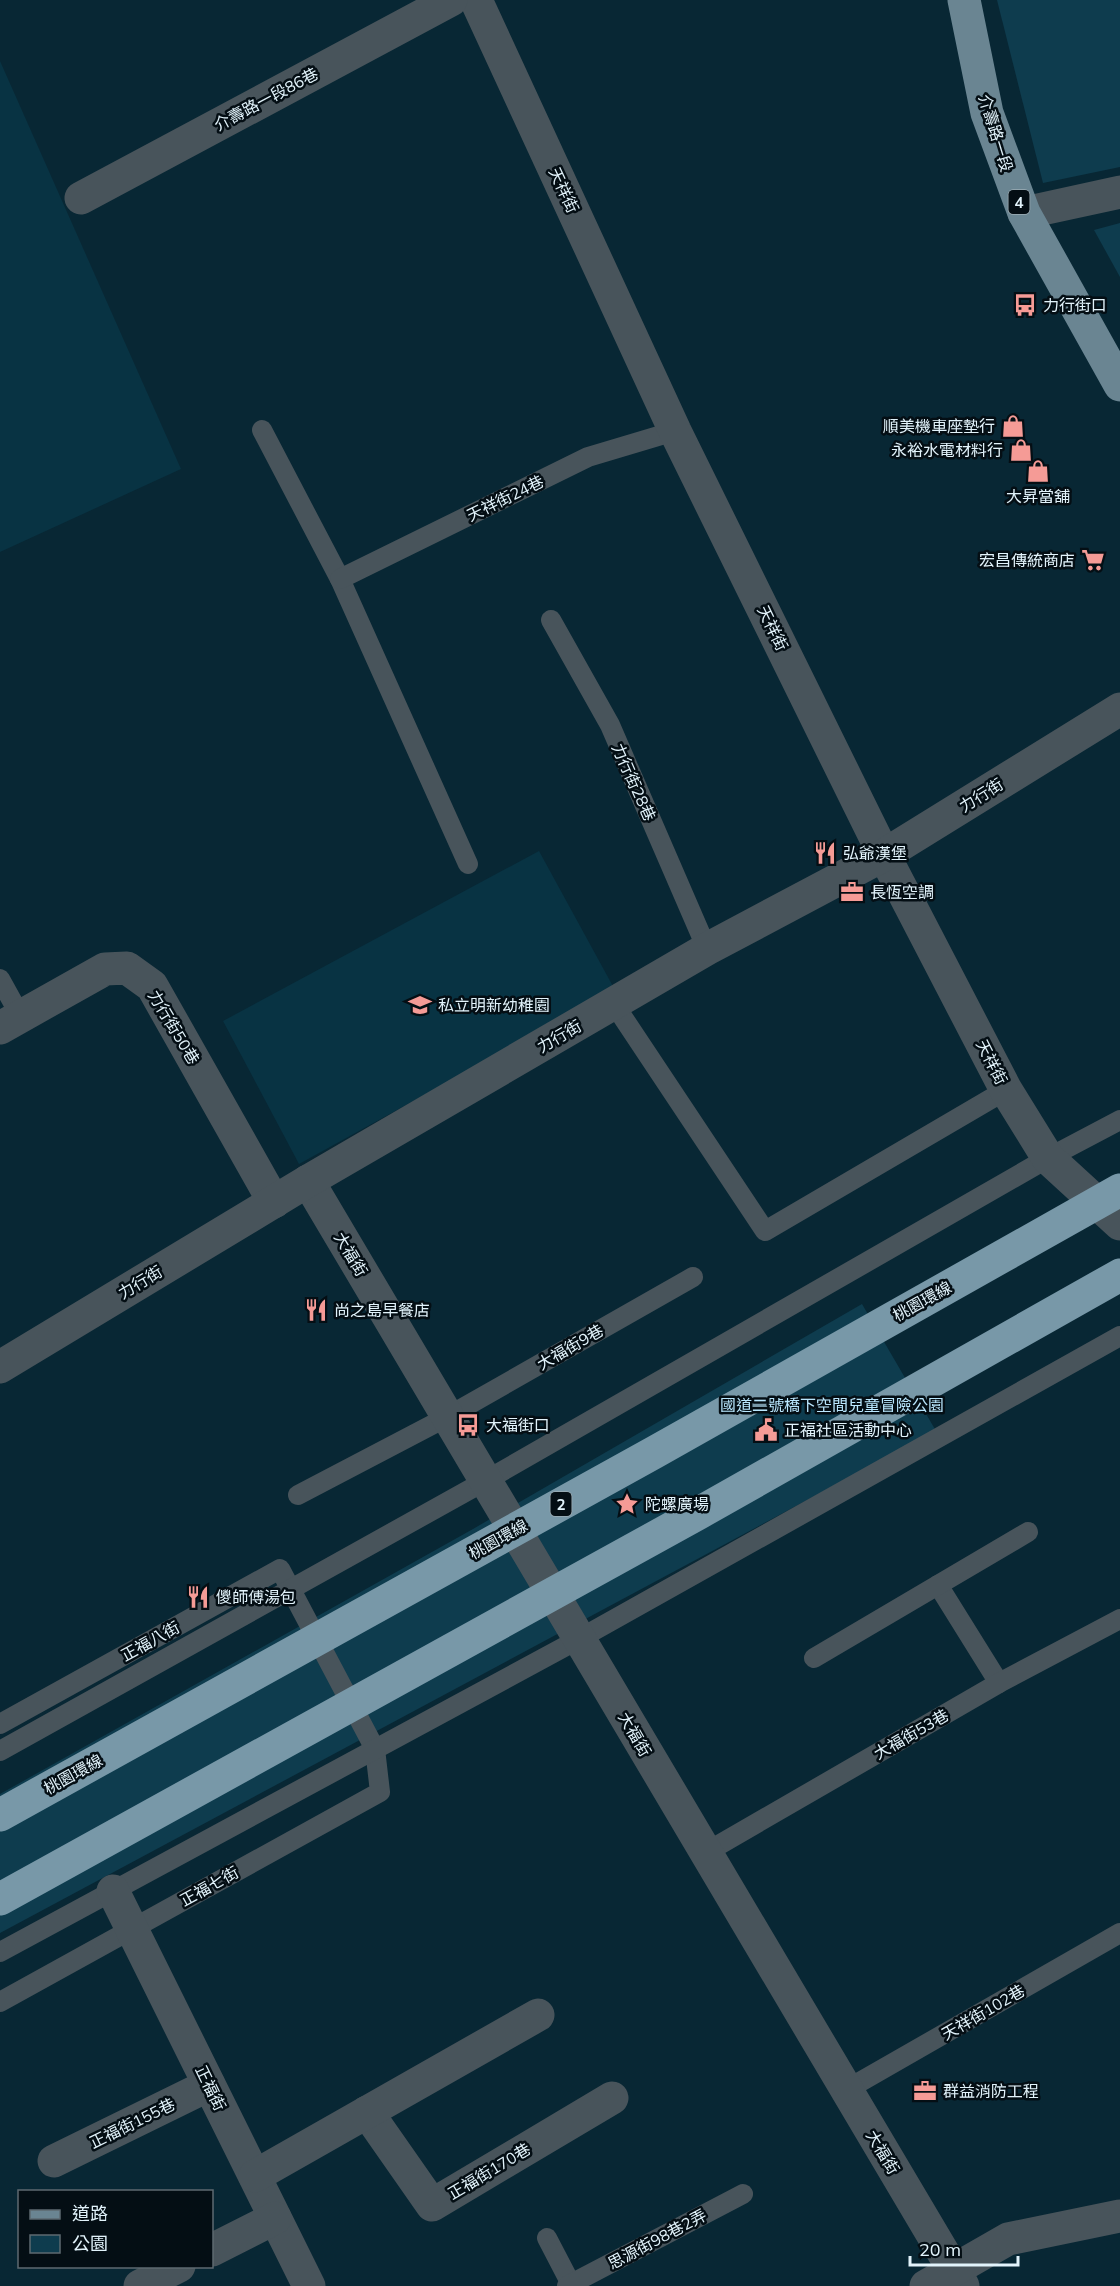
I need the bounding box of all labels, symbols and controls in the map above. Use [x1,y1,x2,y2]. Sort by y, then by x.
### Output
street label: 介壽路一段86巷 [210,63,322,135]
street label: 介壽路一段 [975,92,1017,174]
street label: 天祥街 [545,164,583,216]
road number: 4 [1008,190,1030,214]
bus stop icon: 力行街口 [1012,292,1038,318]
place label: 力行街口 [1043,295,1107,315]
shop icon: 順美機車座墊行 [1000,413,1026,439]
place label: 順美機車座墊行 [883,416,995,436]
shop icon: 永裕水電材料行 [1008,437,1034,463]
place label: 永裕水電材料行 [891,440,1003,460]
shop icon: 大昇當舖 [1025,458,1051,484]
street label: 天祥街24巷 [463,471,547,525]
place label: 大昇當舖 [1006,486,1070,506]
supermarket icon: 宏昌傳統商店 [1080,547,1106,573]
place label: 宏昌傳統商店 [979,550,1075,570]
street label: 天祥街 [753,602,793,654]
street label: 力行街28巷 [608,740,660,824]
street label: 力行街 [955,774,1007,816]
restaurant icon: 弘爺漢堡 [812,840,838,866]
place label: 弘爺漢堡 [843,843,907,863]
office icon: 長恆空調 [839,879,865,905]
place label: 長恆空調 [870,882,934,902]
street label: 力行街50巷 [144,986,204,1068]
school or university icon: 私立明新幼稚園 [407,992,433,1018]
place label: 私立明新幼稚園 [438,995,550,1015]
street label: 力行街 [533,1015,585,1057]
street label: 天祥街 [972,1036,1012,1088]
street label: 大福街 [330,1228,372,1280]
street label: 力行街 [114,1261,166,1303]
street label: 桃園環線 [889,1277,955,1325]
restaurant icon: 尚之島早餐店 [303,1297,329,1323]
place label: 尚之島早餐店 [334,1300,430,1320]
street label: 大福街9巷 [533,1320,607,1374]
park label: 國道二號橋下空間兒童冒險公園 [720,1395,944,1415]
bus stop icon: 大福街口 [455,1412,481,1438]
place label: 大福街口 [486,1415,550,1435]
public building icon: 正福社區活動中心 [753,1417,779,1443]
place label: 正福社區活動中心 [784,1420,912,1440]
place icon: 陀螺廣場 [614,1491,640,1517]
road number: 2 [550,1492,572,1516]
place label: 陀螺廣場 [645,1494,709,1514]
street label: 桃園環線 [465,1515,531,1563]
restaurant icon: 儍師傅湯包 [185,1584,211,1610]
place label: 儍師傅湯包 [216,1587,296,1607]
street label: 正福八街 [117,1617,183,1665]
street label: 大福街53巷 [870,1705,952,1763]
street label: 大福街 [614,1708,656,1760]
street label: 桃園環線 [40,1750,106,1798]
street label: 正福七街 [176,1862,242,1910]
street label: 天祥街102巷 [938,1980,1028,2044]
street label: 正福街 [191,2062,231,2114]
office icon: 群益消防工程 [912,2078,938,2104]
place label: 群益消防工程 [943,2081,1039,2101]
street label: 正福街155巷 [86,2094,178,2152]
street label: 大福街 [862,2126,904,2178]
street label: 正福街170巷 [444,2139,534,2203]
legend [18,2190,213,2268]
text: 道路 [72,2202,108,2225]
street label: 思源街98巷2弄 [604,2205,710,2273]
scale bar [910,2229,1018,2267]
text: 公園 [72,2232,108,2255]
text: 20 m [919,2238,961,2261]

